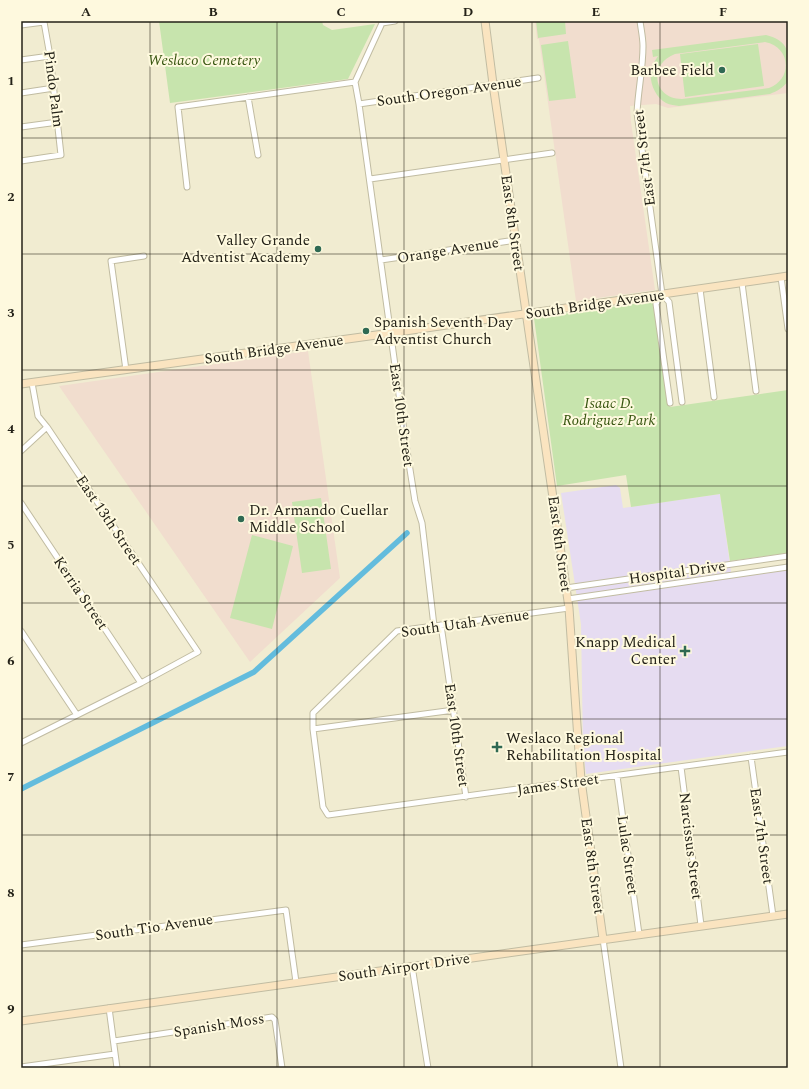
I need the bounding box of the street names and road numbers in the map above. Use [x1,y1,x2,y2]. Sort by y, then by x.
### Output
street label: Pindo Palm [37,49,70,129]
street label: South Oregon Avenue [375,70,523,113]
street label: East 7th Street [627,108,662,208]
street label: East 8th Street [494,173,531,273]
street label: Orange Avenue [396,231,501,270]
street label: South Bridge Avenue [524,283,666,326]
street label: South Bridge Avenue [203,328,345,371]
street label: East 10th Street [383,362,420,468]
street label: East 13th Street [70,470,147,570]
street label: East 8th Street [541,494,578,594]
street label: Kerria Street [47,552,114,635]
street label: Hospital Drive [627,554,727,591]
street label: South Utah Avenue [400,603,531,644]
street label: East 10th Street [438,682,475,788]
street label: James Street [516,767,601,802]
street label: East 7th Street [743,786,780,886]
street label: Narcissus Street [673,791,708,901]
street label: Lulac Street [611,814,644,896]
street label: East 8th Street [574,816,611,916]
street label: South Tio Avenue [94,908,214,947]
street label: South Airport Drive [337,947,471,988]
street label: Spanish Moss [172,1007,266,1044]

